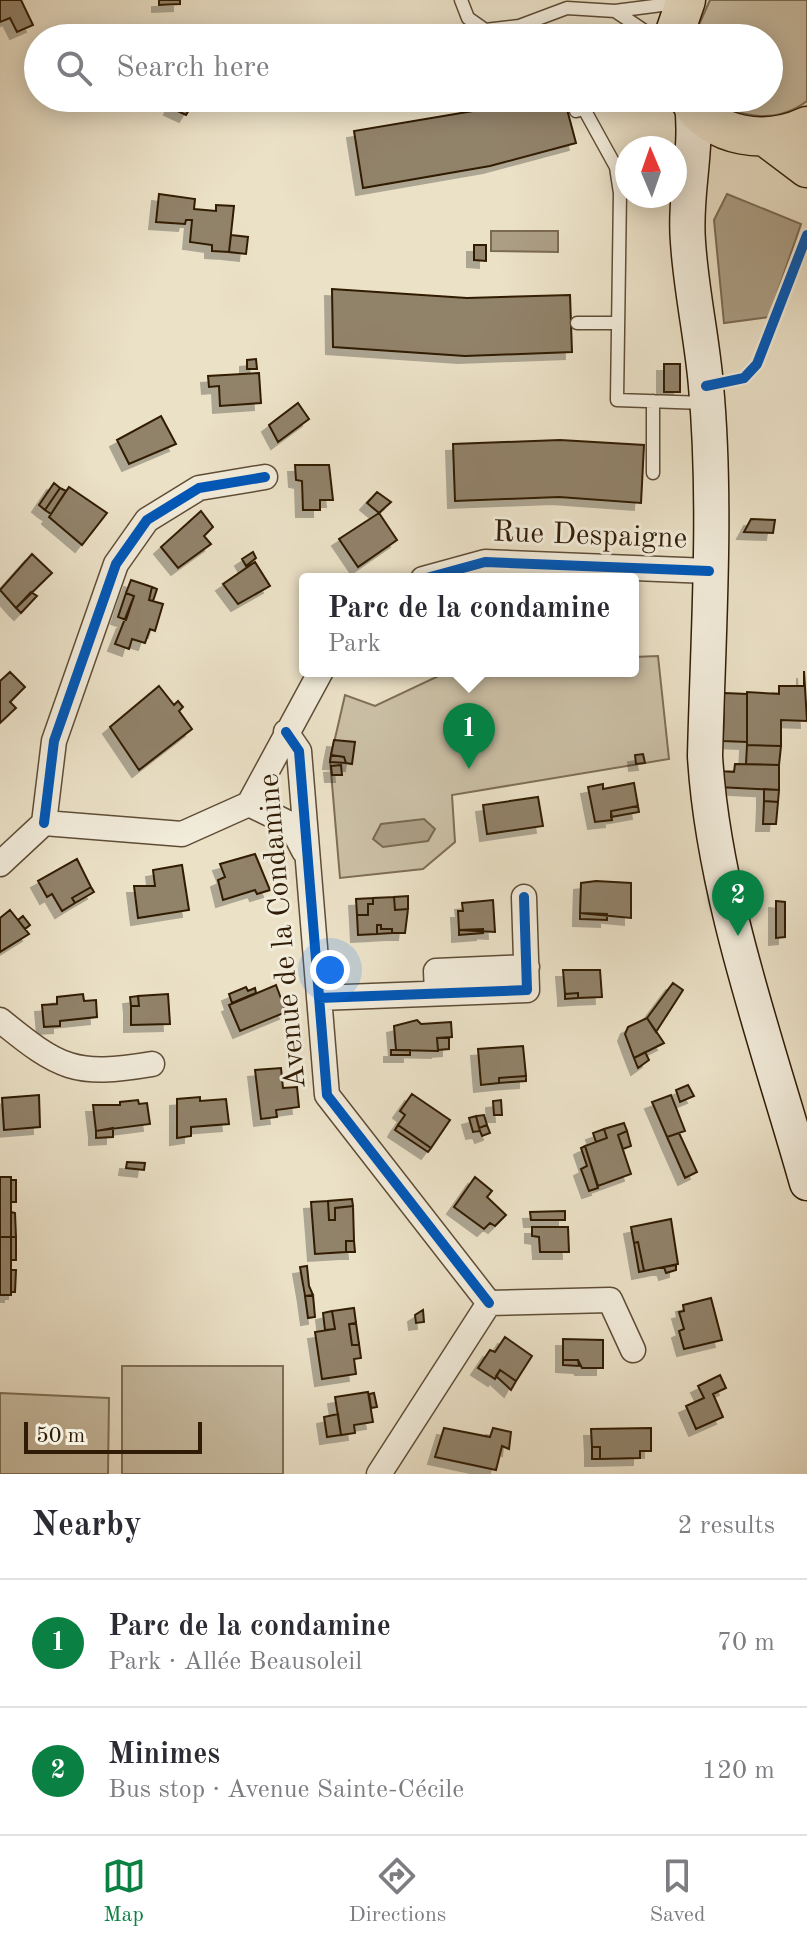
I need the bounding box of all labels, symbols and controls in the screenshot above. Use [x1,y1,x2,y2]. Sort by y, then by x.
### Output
search box [24,24,783,112]
icon: search [52,46,96,90]
text: Search here [116,53,270,83]
north arrow [615,136,687,208]
street label: Rue Despaigne [492,518,688,554]
popup [299,573,639,677]
text: Parc de la condamine [328,594,610,624]
text: Park [328,631,381,657]
pin: 1 [443,703,495,769]
street label: Avenue de la Condamine [254,772,312,1090]
pin: 2 [712,870,764,936]
your location [310,950,350,990]
scale bar [24,1418,202,1454]
text: 50 m [36,1425,85,1447]
text: Nearby [32,1509,142,1543]
text: 2 results [677,1513,775,1539]
text: Parc de la condamine [108,1612,391,1642]
text: 1 [50,1630,66,1656]
text: 70 m [717,1630,775,1656]
text: Park · Allée Beausoleil [108,1649,362,1675]
text: Minimes [108,1740,220,1770]
text: 2 [50,1758,66,1784]
text: 120 m [702,1758,775,1784]
text: Bus stop · Avenue Sainte-Cécile [108,1777,464,1803]
tab: Map [102,1854,146,1929]
tab: Directions [349,1854,446,1929]
tab: Saved [649,1854,705,1929]

